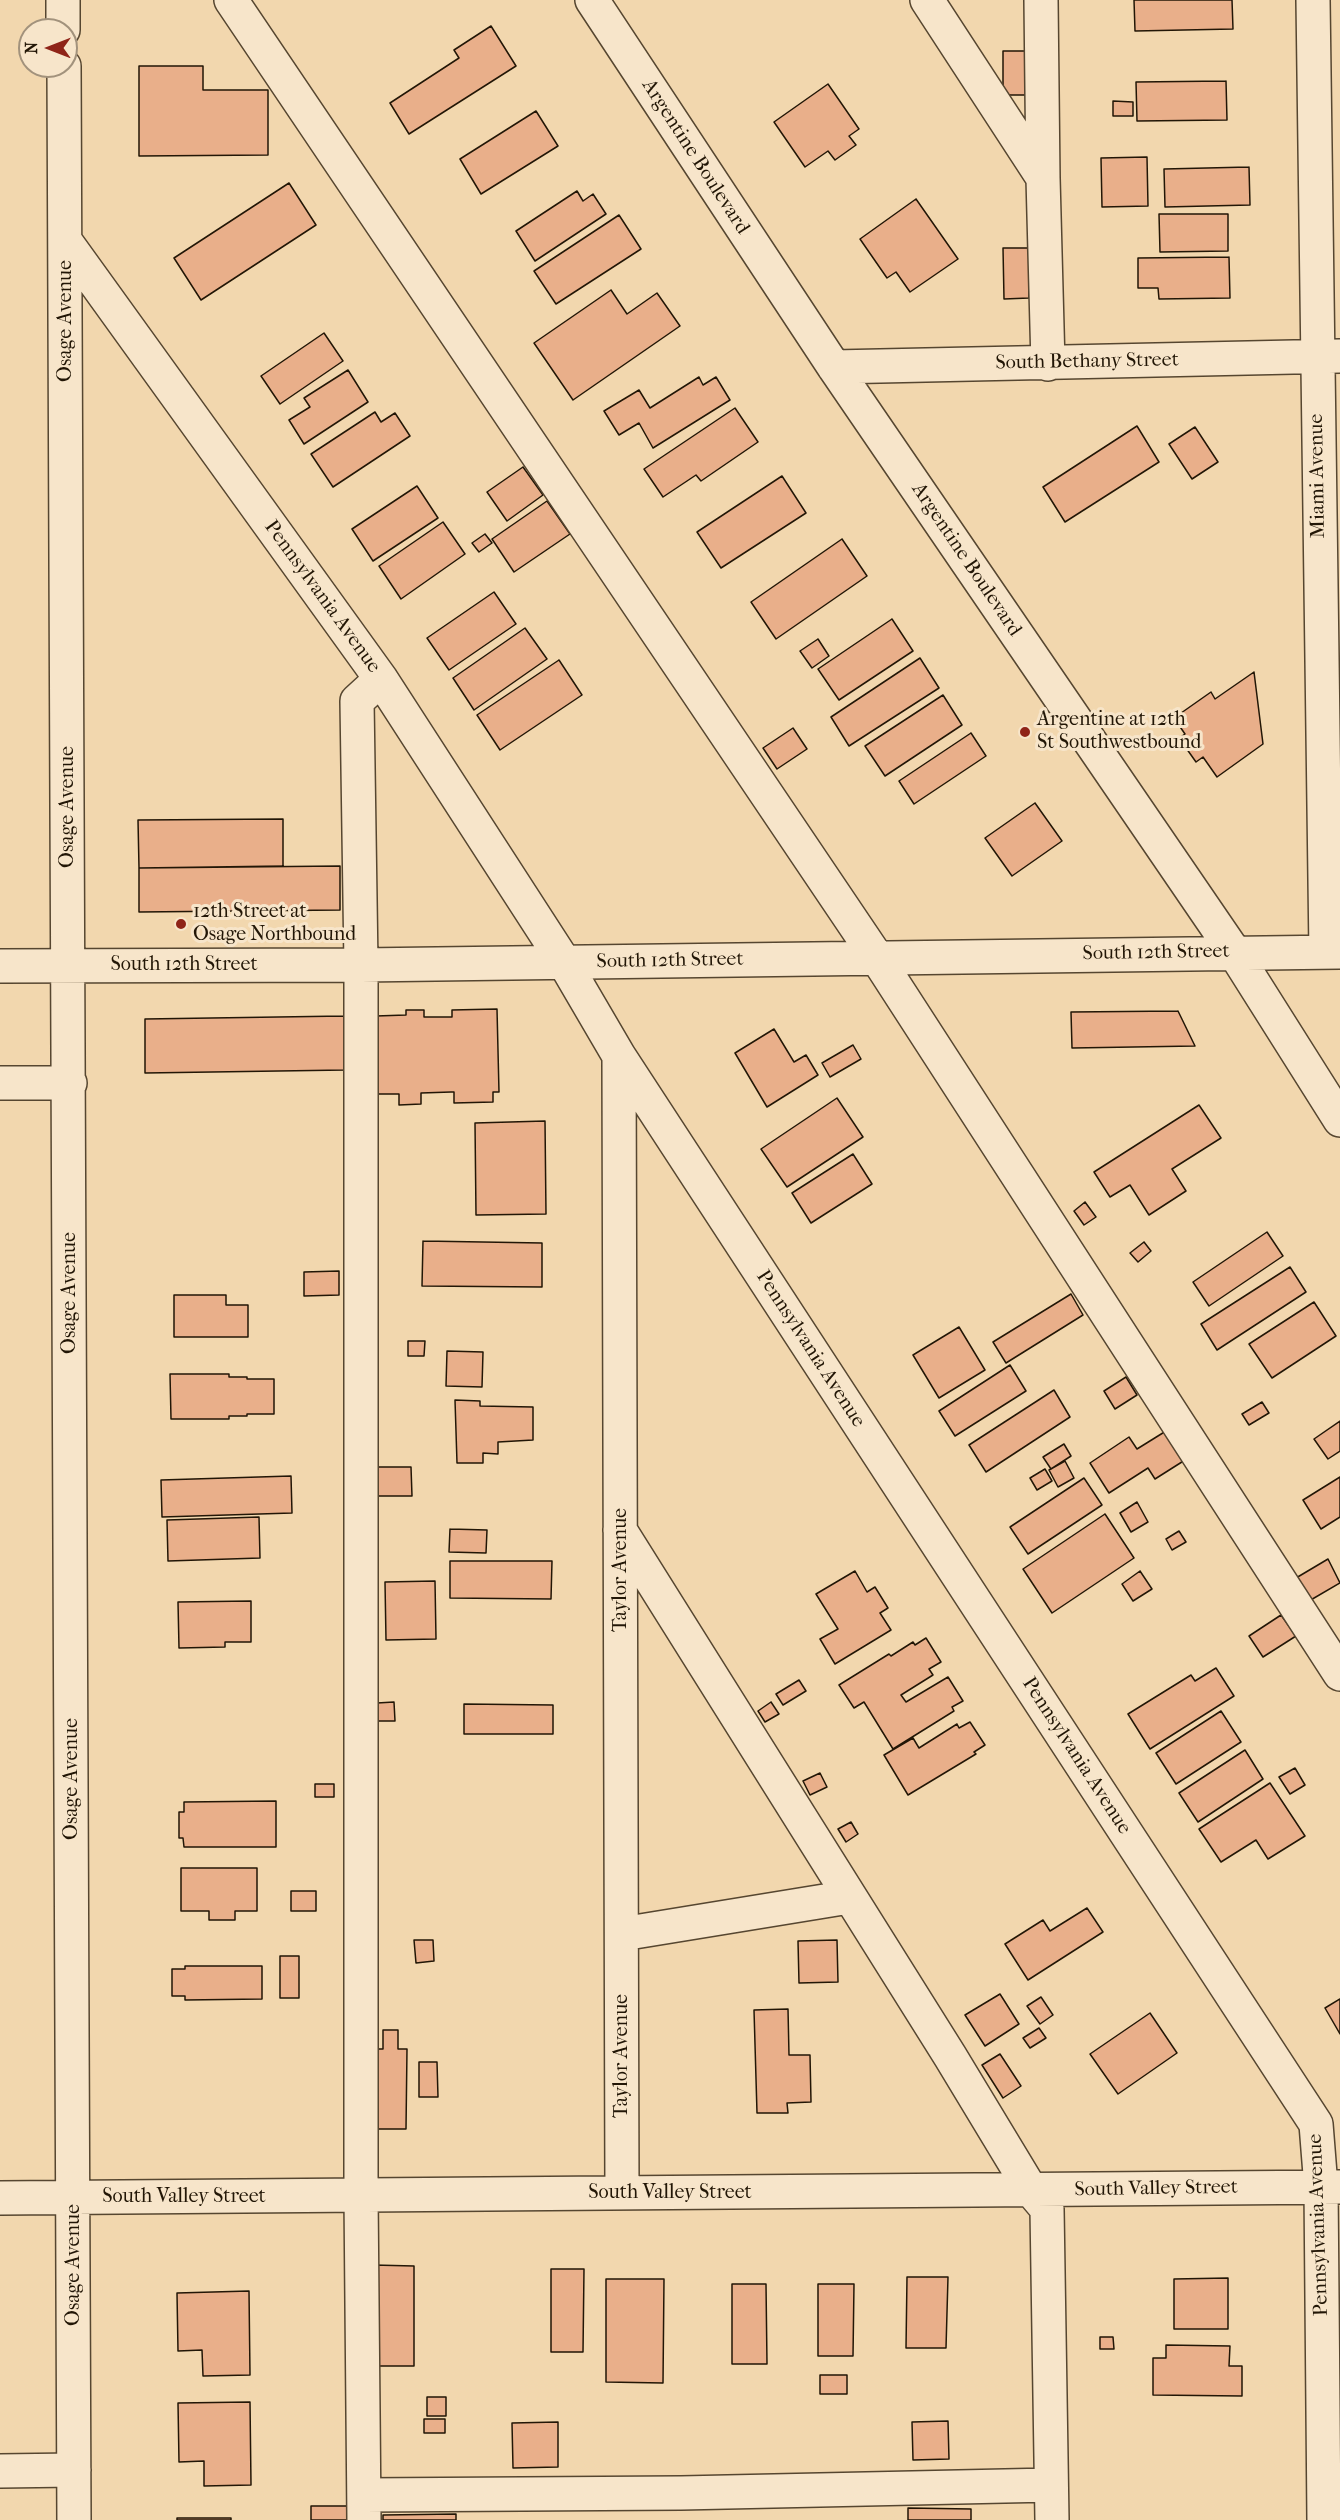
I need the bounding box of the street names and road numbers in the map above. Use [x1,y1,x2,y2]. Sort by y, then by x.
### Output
street label: Argentine Boulevard [636,75,754,239]
street label: Osage Avenue [54,260,78,382]
street label: South Bethany Street [995,348,1179,376]
street label: Miami Avenue [1305,413,1331,539]
street label: Argentine Boulevard [906,479,1026,641]
street label: Pennsylvania Avenue [259,516,385,678]
street label: Osage Avenue [56,746,80,868]
street label: South 12th Street [1082,940,1230,966]
street label: South 12th Street [596,948,744,974]
street label: South 12th Street [110,953,258,977]
street label: Osage Avenue [58,1232,82,1354]
street label: Pennsylvania Avenue [750,1266,870,1432]
street label: Taylor Avenue [609,1508,633,1632]
street label: Pennsylvania Avenue [1016,1673,1136,1839]
street label: Osage Avenue [60,1718,84,1840]
street label: Taylor Avenue [610,1994,634,2118]
street label: Pennsylvania Avenue [1304,2133,1334,2317]
street label: South Valley Street [1074,2176,1238,2202]
street label: South Valley Street [588,2181,752,2205]
street label: South Valley Street [102,2185,266,2209]
street label: Osage Avenue [62,2204,86,2326]

